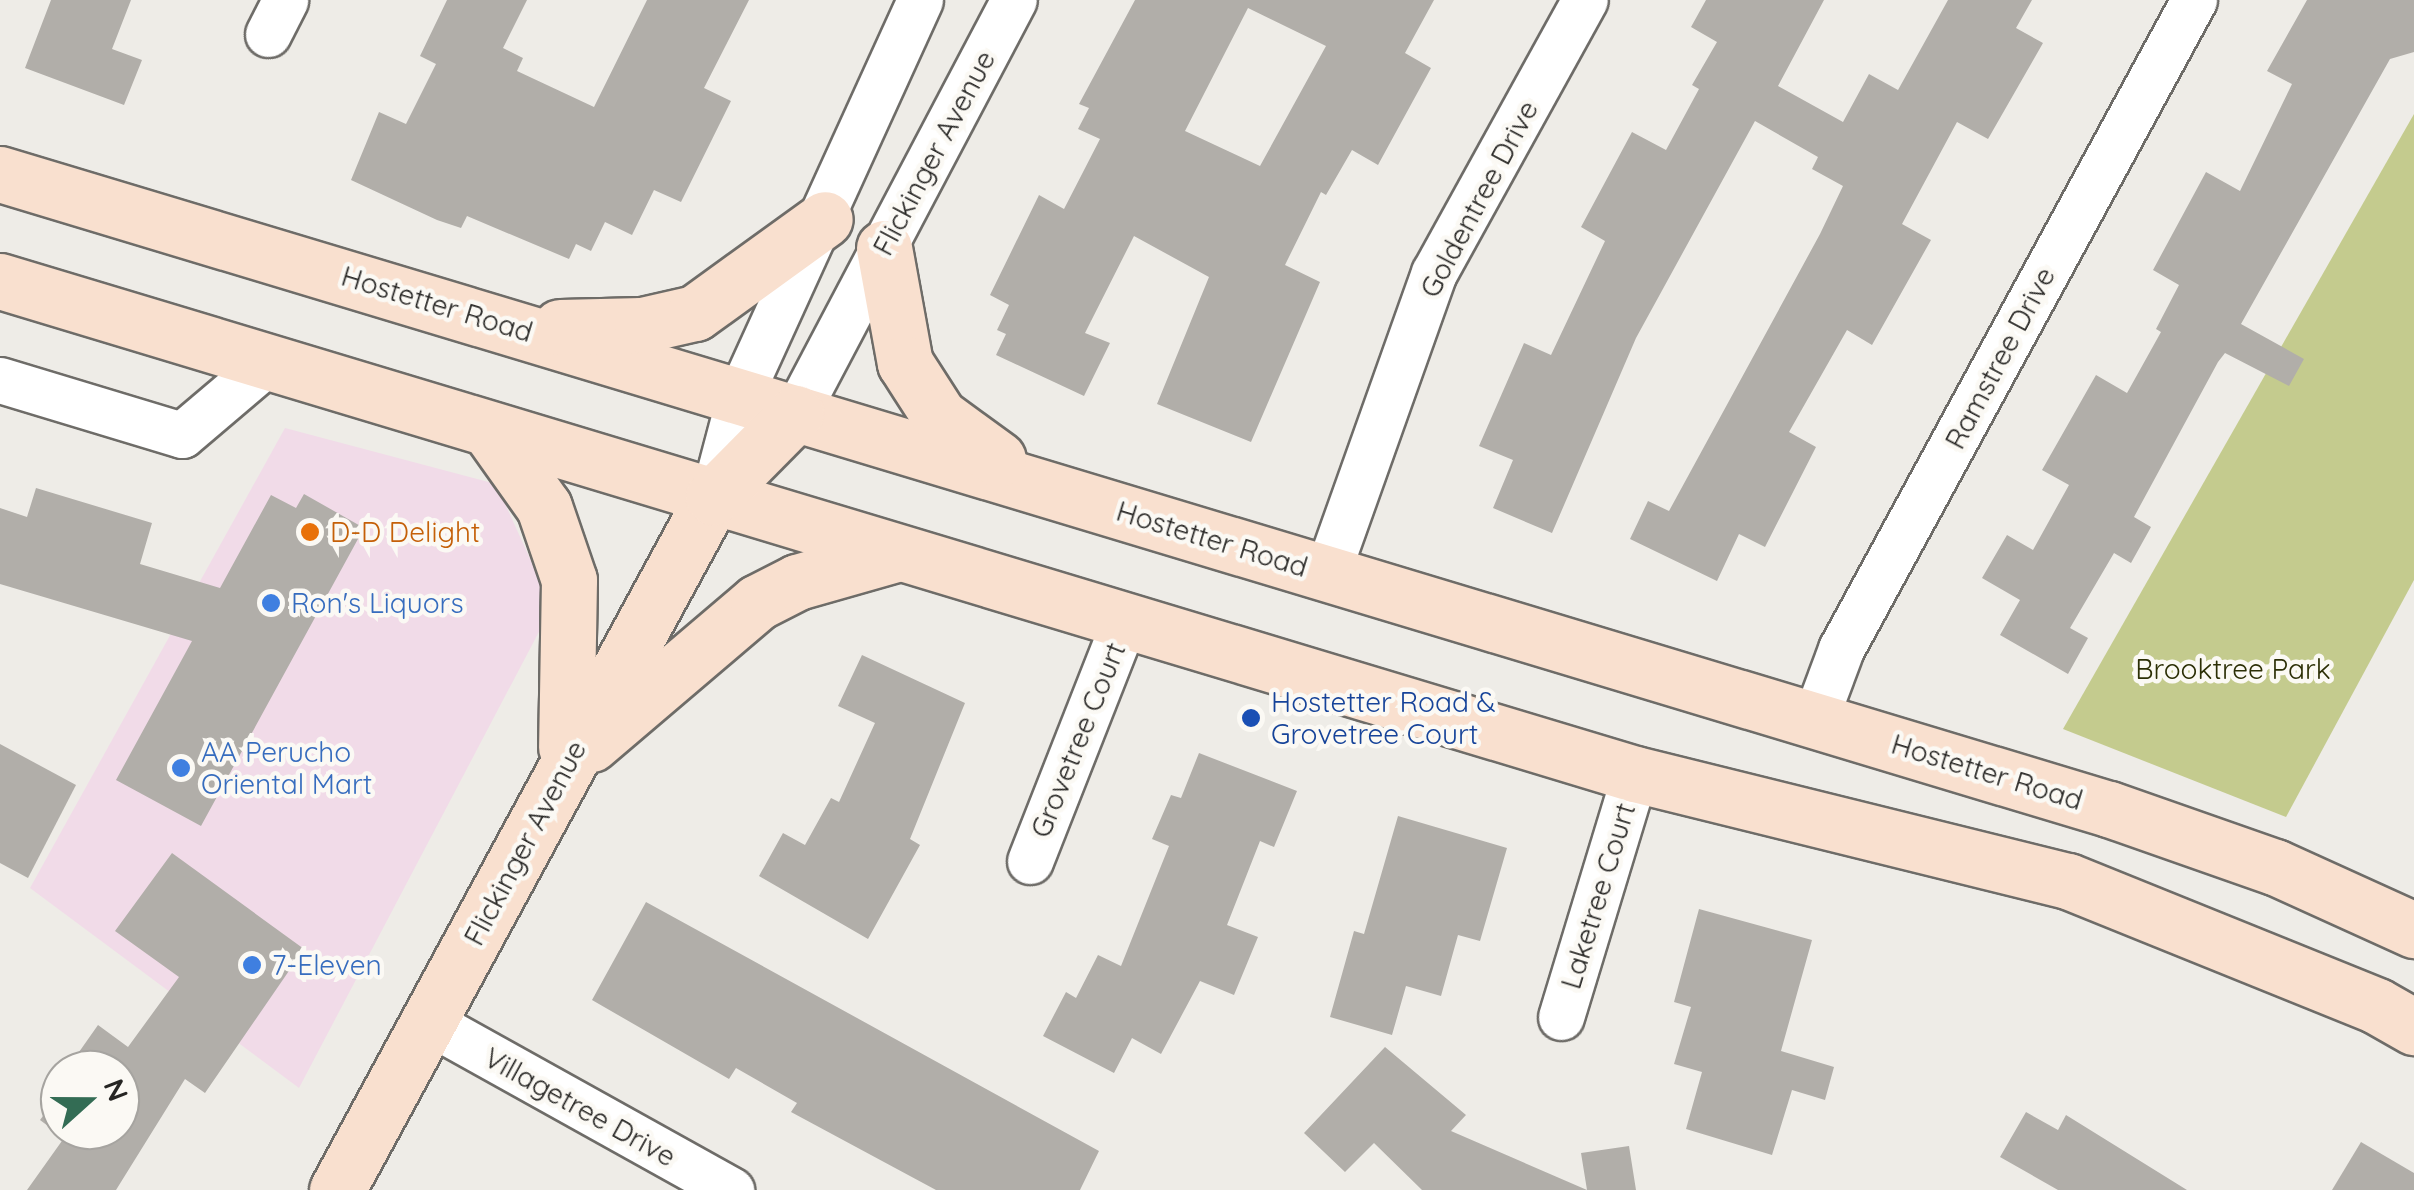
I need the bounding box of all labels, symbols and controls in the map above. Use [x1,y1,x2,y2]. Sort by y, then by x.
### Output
street label: Flickinger Avenue [866,45,1002,261]
street label: Goldentree Drive [1413,95,1545,303]
street label: Hostetter Road [337,259,537,349]
street label: Ramstree Drive [1938,261,2062,455]
street label: Hostetter Road [1112,494,1312,584]
place label: D-D Delight [330,515,480,549]
marker: D-D Delight [299,521,321,543]
place label: Ron's Liquors [291,586,464,620]
marker: Ron's Liquors [260,592,282,614]
street label: Grovetree Court [1024,638,1132,842]
park label: Brooktree Park [2135,652,2331,686]
place label: Hostetter Road & Grovetree Court [1271,685,1496,751]
marker: Hostetter Road & Grovetree Court [1240,707,1262,729]
street label: Hostetter Road [1887,727,2087,817]
place label: AA Perucho Oriental Mart [201,735,372,801]
street label: Flickinger Avenue [457,735,593,951]
marker: AA Perucho Oriental Mart [170,757,192,779]
street label: Laketree Court [1554,799,1642,993]
place label: 7-Eleven [272,948,382,982]
marker: 7-Eleven [241,954,263,976]
street label: Villagetree Drive [478,1041,682,1173]
north arrow [40,1050,140,1150]
text: N [97,1074,137,1106]

